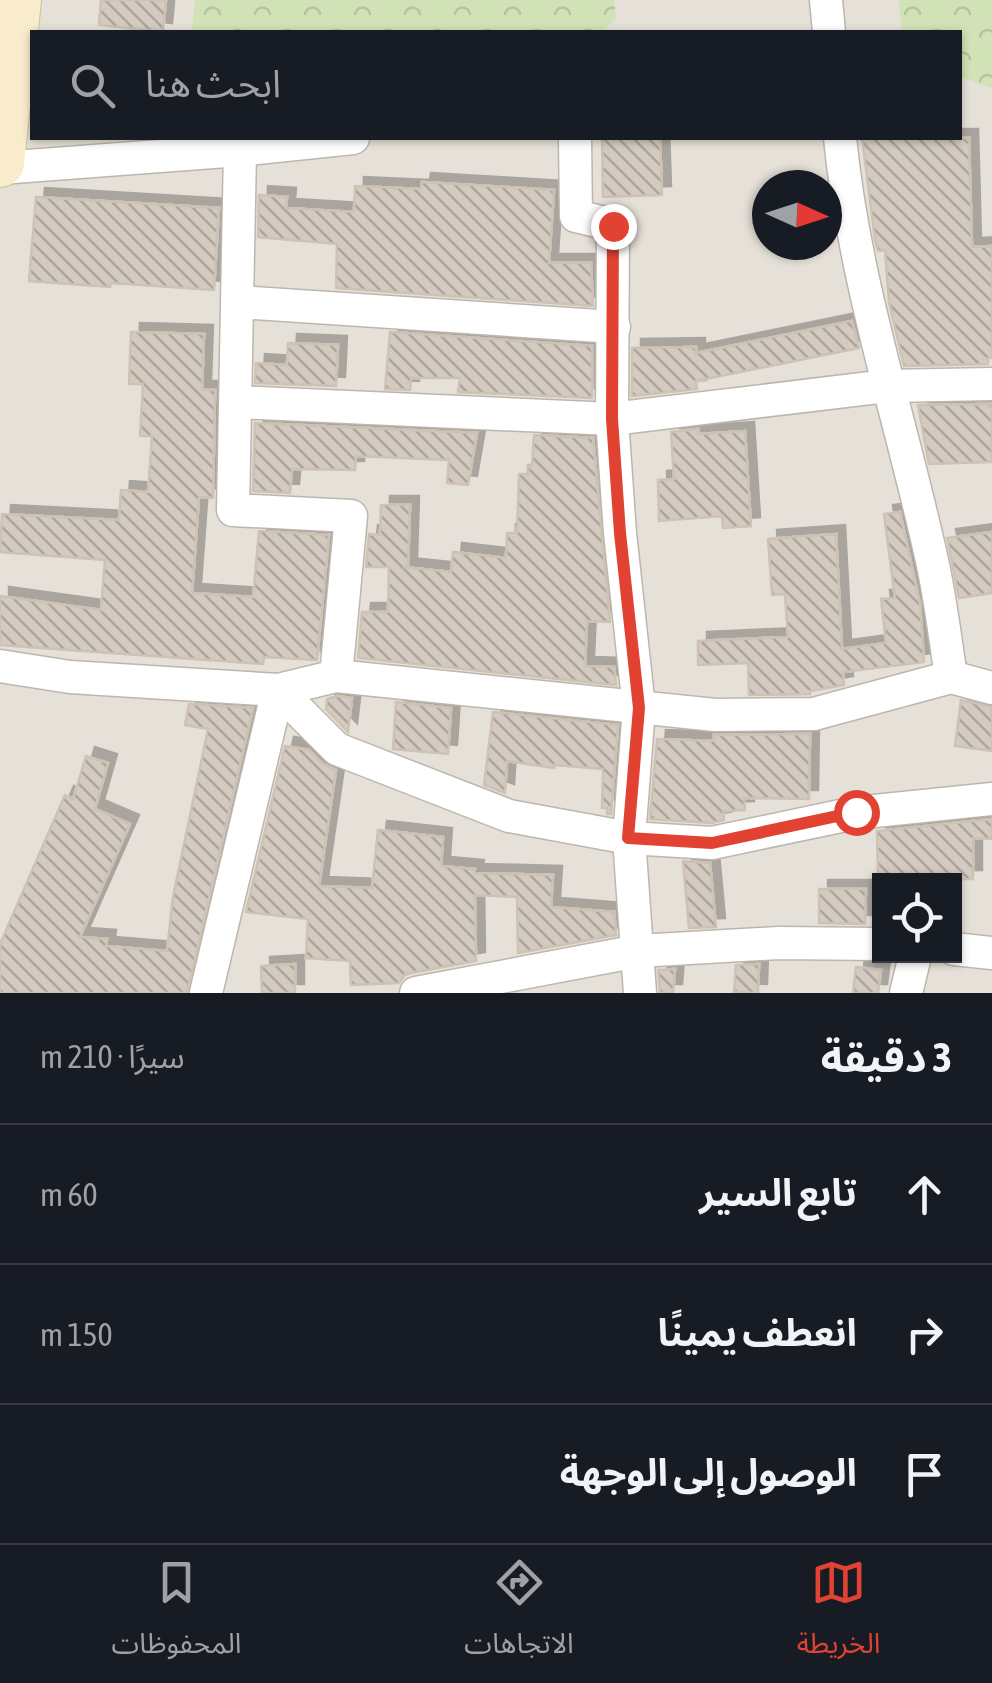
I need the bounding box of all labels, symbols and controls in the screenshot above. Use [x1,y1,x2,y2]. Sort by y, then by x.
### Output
search box [30,30,962,140]
icon: search [65,58,120,113]
text: ابحث هنا [145,62,281,105]
north arrow [752,170,842,260]
route end [591,204,637,250]
route start [834,790,880,836]
map controls [872,873,962,963]
button: locate [872,873,962,963]
text: 3 دقيقة [821,1033,952,1081]
text: سيرًا · 210 m [40,1038,185,1075]
icon: ahead [897,1167,952,1222]
text: تابع السير [699,1171,857,1214]
text: 60 m [40,1176,98,1213]
icon: right [897,1307,952,1362]
text: انعطف يمينًا [657,1311,857,1354]
text: 150 m [40,1316,113,1353]
icon: arrive [897,1447,952,1502]
text: الوصول إلى الوجهة [560,1451,857,1494]
tab: المحفوظات [111,1555,241,1674]
tab: الاتجاهات [464,1555,574,1674]
tab: الخريطة [797,1555,881,1674]

